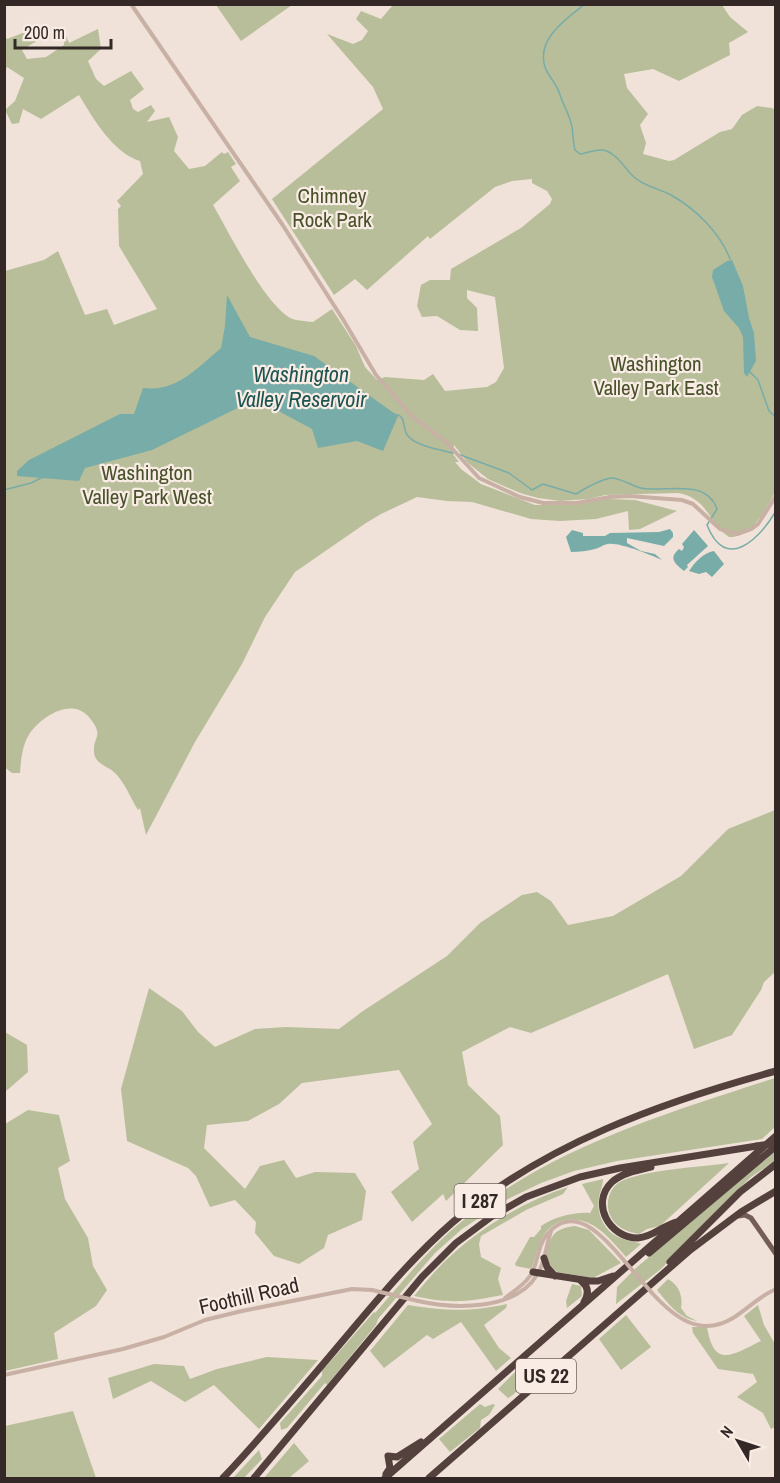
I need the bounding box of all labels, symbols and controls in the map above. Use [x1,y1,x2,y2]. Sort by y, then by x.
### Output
scale bar [15,12,111,50]
text: 200 m [24,20,65,45]
park label: Chimney Rock Park [292,181,372,234]
park label: Washington Valley Park East [593,349,719,402]
water label: Washington Valley Reservoir [236,359,367,414]
park label: Washington Valley Park West [82,458,212,511]
road number: I 287 [454,1184,506,1218]
street label: Foothill Road [196,1270,302,1321]
road number: US 22 [516,1359,576,1393]
north arrow [708,1411,768,1471]
text: N [715,1421,738,1442]

